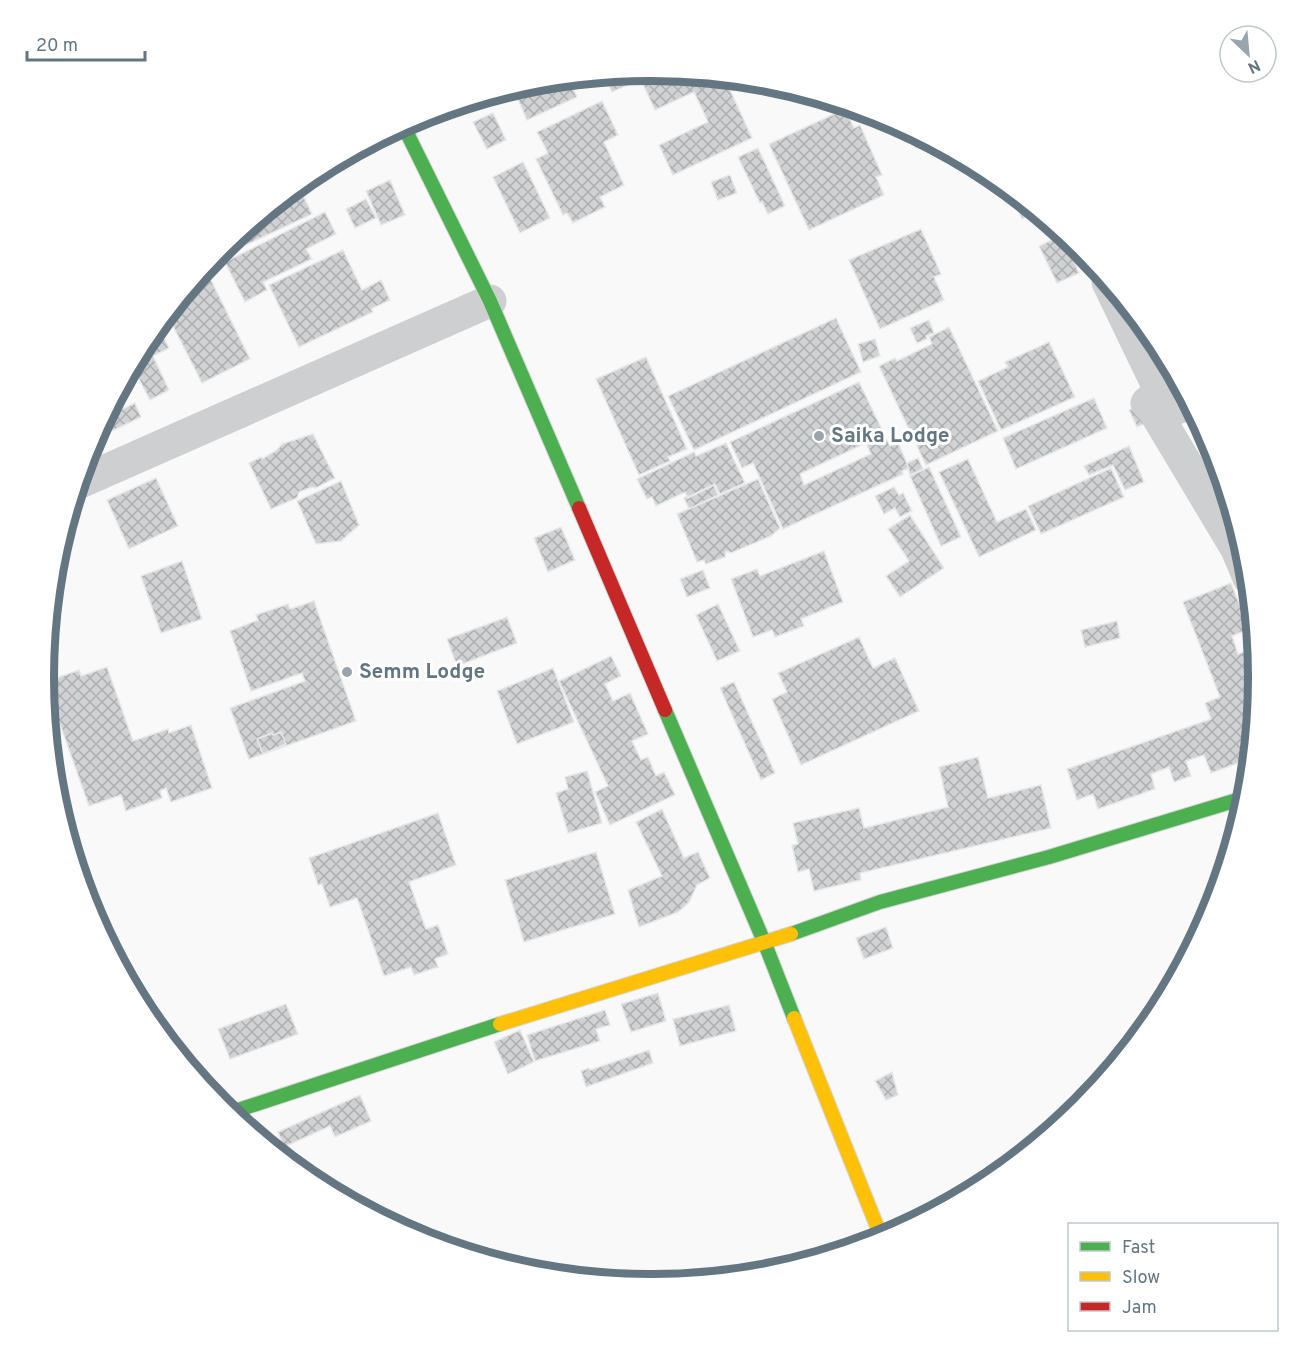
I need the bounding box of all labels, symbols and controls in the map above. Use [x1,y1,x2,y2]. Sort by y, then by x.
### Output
scale bar [27,24,146,62]
north arrow [1218,24,1278,84]
text: 20 m [36,35,78,58]
text: N [1244,54,1263,77]
place label: Saika Lodge [831,423,950,450]
marker: Saika Lodge [812,429,826,443]
place label: Semm Lodge [359,659,485,686]
marker: Semm Lodge [340,665,354,679]
legend [1068,1223,1278,1331]
text: Fast [1122,1237,1155,1260]
text: Slow [1122,1267,1160,1290]
text: Jam [1122,1297,1157,1320]

